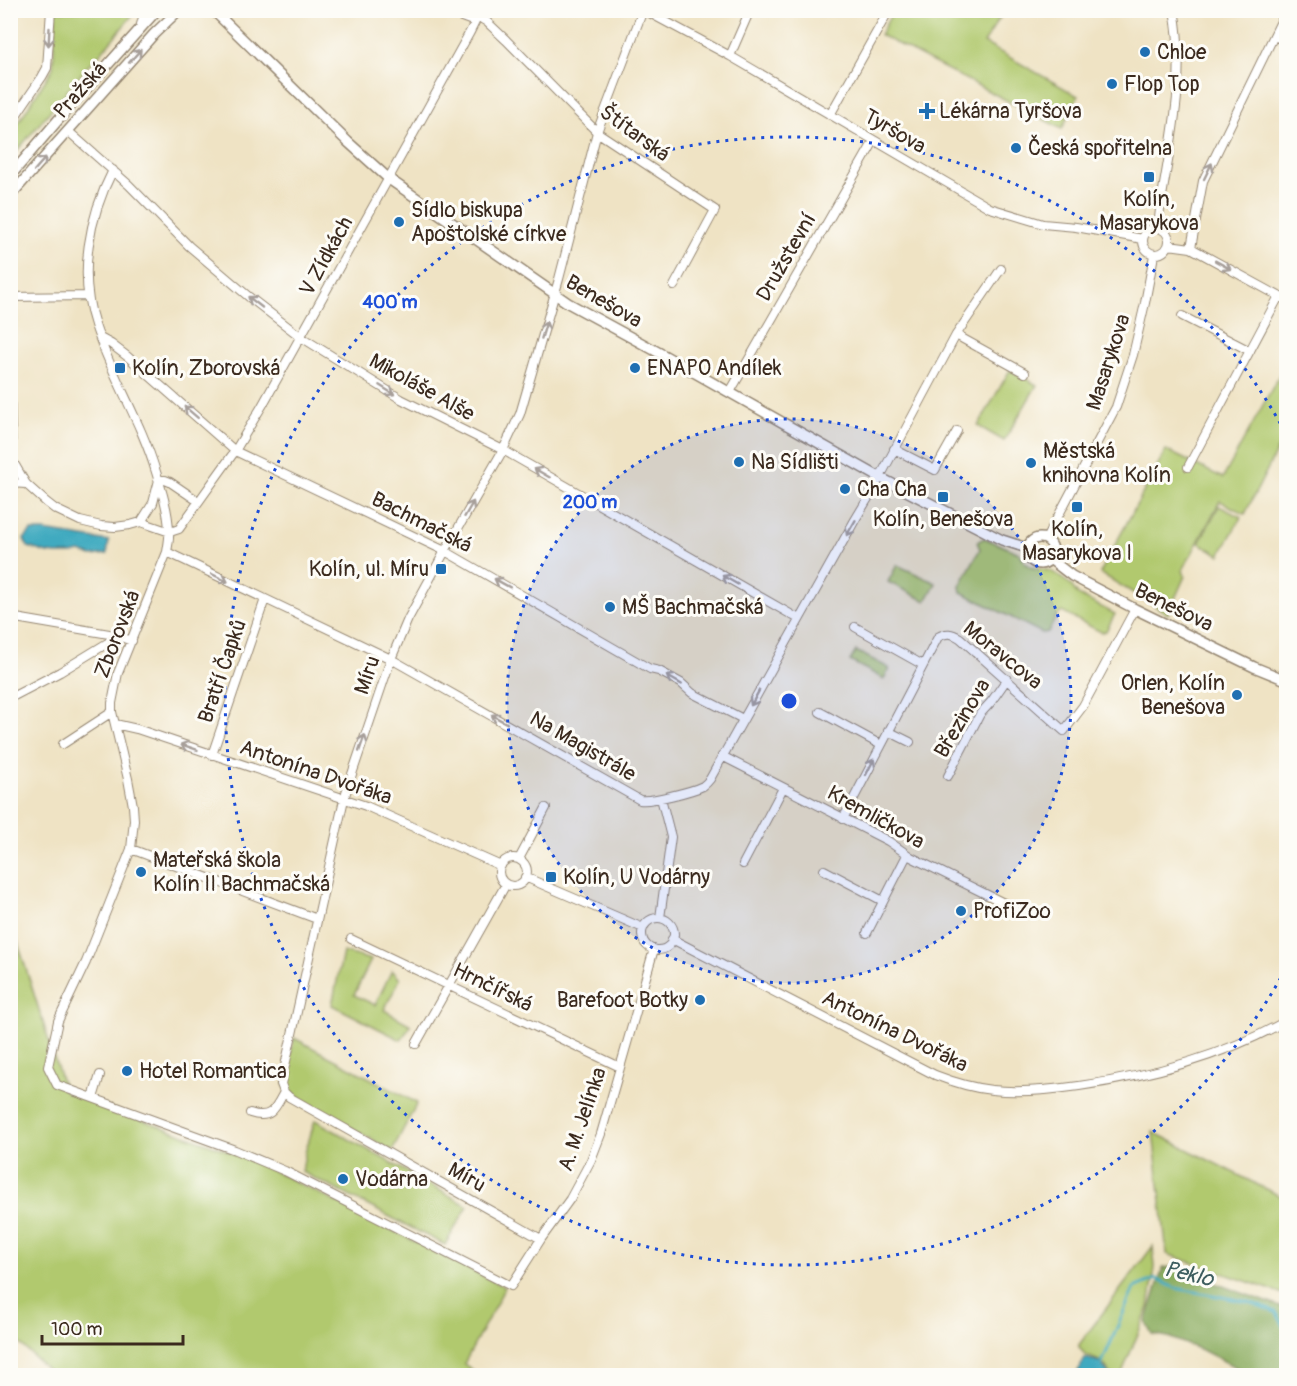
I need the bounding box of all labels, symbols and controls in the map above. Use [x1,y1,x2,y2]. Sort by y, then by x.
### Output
one-way arrow [44,27,55,47]
place label: Chloe [1157,39,1207,66]
marker: Chloe [1138,45,1152,59]
one-way arrow [128,48,142,63]
street label: Pražská [48,56,113,124]
place label: Flop Top [1124,71,1200,98]
marker: Flop Top [1105,77,1119,91]
street label: Štítarská [594,98,676,168]
place label: Lékárna Tyršova [939,98,1082,125]
street label: Tyršova [859,103,931,160]
marker: Lékárna Tyršova [920,104,934,118]
place label: Česká spořitelna [1028,134,1172,162]
marker: Česká spořitelna [1009,141,1023,155]
one-way arrow [33,156,46,172]
one-way arrow [1202,163,1214,181]
marker: Kolín, Masarykova [1142,170,1156,184]
place label: Kolín, Masarykova [1099,186,1199,237]
place label: Sídlo biskupa Apoštolské církve [411,197,567,248]
street label: Družstevní [750,208,823,306]
street label: V Zídkách [294,212,359,301]
marker: Sídlo biskupa Apoštolské církve [392,215,406,229]
one-way arrow [1214,259,1231,271]
street label: Benešova [561,269,647,334]
text: 400 m [363,291,417,314]
one-way arrow [247,295,263,308]
street label: Masarykova [1080,311,1137,414]
one-way arrow [539,321,550,340]
street label: Mikoláše Alše [364,347,480,428]
place label: Kolín, Zborovská [132,355,280,382]
place label: ENAPO Andílek [647,355,782,382]
marker: Kolín, Zborovská [113,361,127,375]
marker: ENAPO Andílek [628,361,642,375]
one-way arrow [378,385,395,397]
one-way arrow [184,405,199,419]
place label: Městská knihovna Kolín [1043,438,1171,489]
place label: Na Sídlišti [751,449,839,476]
marker: Na Sídlišti [732,455,746,469]
marker: Městská knihovna Kolín [1024,456,1038,470]
one-way arrow [534,466,551,478]
place label: Cha Cha [857,476,927,503]
marker: Cha Cha [838,482,852,496]
street label: Bachmačská [367,486,477,559]
marker: Kolín, Benešova [936,490,950,504]
text: 200 m [563,491,617,514]
marker: Kolín, Masarykova I [1070,500,1084,514]
one-way arrow [463,501,475,518]
place label: Kolín, Benešova [873,506,1013,533]
place label: Kolín, Masarykova I [1022,516,1132,567]
one-way arrow [844,519,856,536]
place label: Kolín, ul. Míru [309,556,429,583]
marker: Kolín, ul. Míru [434,562,448,576]
one-way arrow [211,572,229,584]
one-way arrow [722,573,739,585]
one-way arrow [494,577,511,589]
street label: Benešova [1130,577,1217,638]
street label: Zborovská [88,587,146,682]
place label: MŠ Bachmačská [622,593,764,621]
marker: MŠ Bachmačská [603,600,617,614]
street label: Bratří Čapků [191,615,253,727]
street label: Moravcova [958,615,1048,696]
street label: Míru [348,652,387,698]
place label: Orlen, Kolín Benešova [1121,670,1225,721]
one-way arrow [666,674,683,686]
street label: Březinova [928,674,997,763]
one-way arrow [749,688,760,706]
marker: Orlen, Kolín Benešova [1230,688,1244,702]
centre of rings [779,691,799,711]
street label: Na Magistrále [525,705,641,788]
one-way arrow [490,713,508,724]
street label: Antonína Dvořáka [236,734,395,811]
one-way arrow [358,734,369,753]
one-way arrow [180,740,199,751]
one-way arrow [865,758,876,776]
street label: Kremličkova [822,780,929,855]
place label: Mateřská škola Kolín II Bachmačská [153,847,330,898]
place label: Kolín, U Vodárny [563,864,710,891]
marker: Mateřská škola Kolín II Bachmačská [134,865,148,879]
marker: Kolín, U Vodárny [544,870,558,884]
place label: ProfiZoo [973,898,1051,925]
marker: ProfiZoo [954,904,968,918]
street label: Hrnčířská [448,957,537,1018]
street label: Antonína Dvořáka [817,984,972,1078]
place label: Barefoot Botky [557,987,688,1014]
marker: Barefoot Botky [693,993,707,1007]
place label: Hotel Romantica [139,1058,287,1085]
marker: Hotel Romantica [120,1064,134,1078]
street label: A. M. Jelínka [552,1064,613,1175]
street label: Míru [443,1156,490,1199]
place label: Vodárna [355,1166,428,1193]
marker: Vodárna [336,1172,350,1186]
water label: Peklo [1162,1255,1218,1294]
scale bar [42,1308,183,1346]
text: 100 m [51,1318,103,1341]

